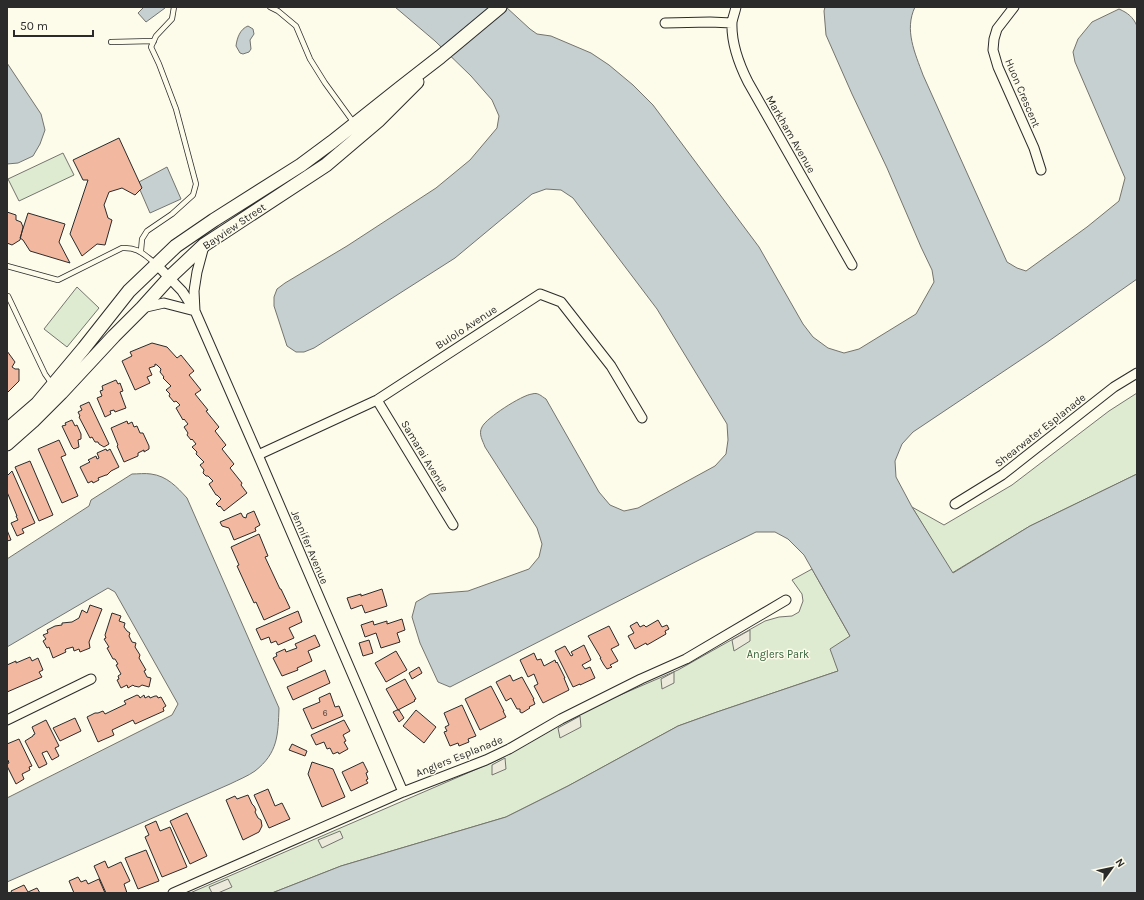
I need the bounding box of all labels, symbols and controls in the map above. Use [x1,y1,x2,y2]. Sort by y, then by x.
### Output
scale bar [14,12,93,38]
text: 50 m [20,19,48,33]
street label: Huon Crescent [1002,57,1043,130]
street label: Markham Avenue [763,93,818,176]
street label: Bayview Street [200,201,268,252]
street label: Bulolo Avenue [433,303,500,352]
street label: Shearwater Esplanade [992,391,1089,470]
street label: Samarai Avenue [398,418,451,495]
street label: Jennifer Avenue [288,508,331,586]
park label: Anglers Park [747,648,809,661]
house number: 6 [322,708,328,718]
street label: Anglers Esplanade [414,733,505,780]
north arrow [1092,848,1132,888]
text: N [1112,856,1128,870]

